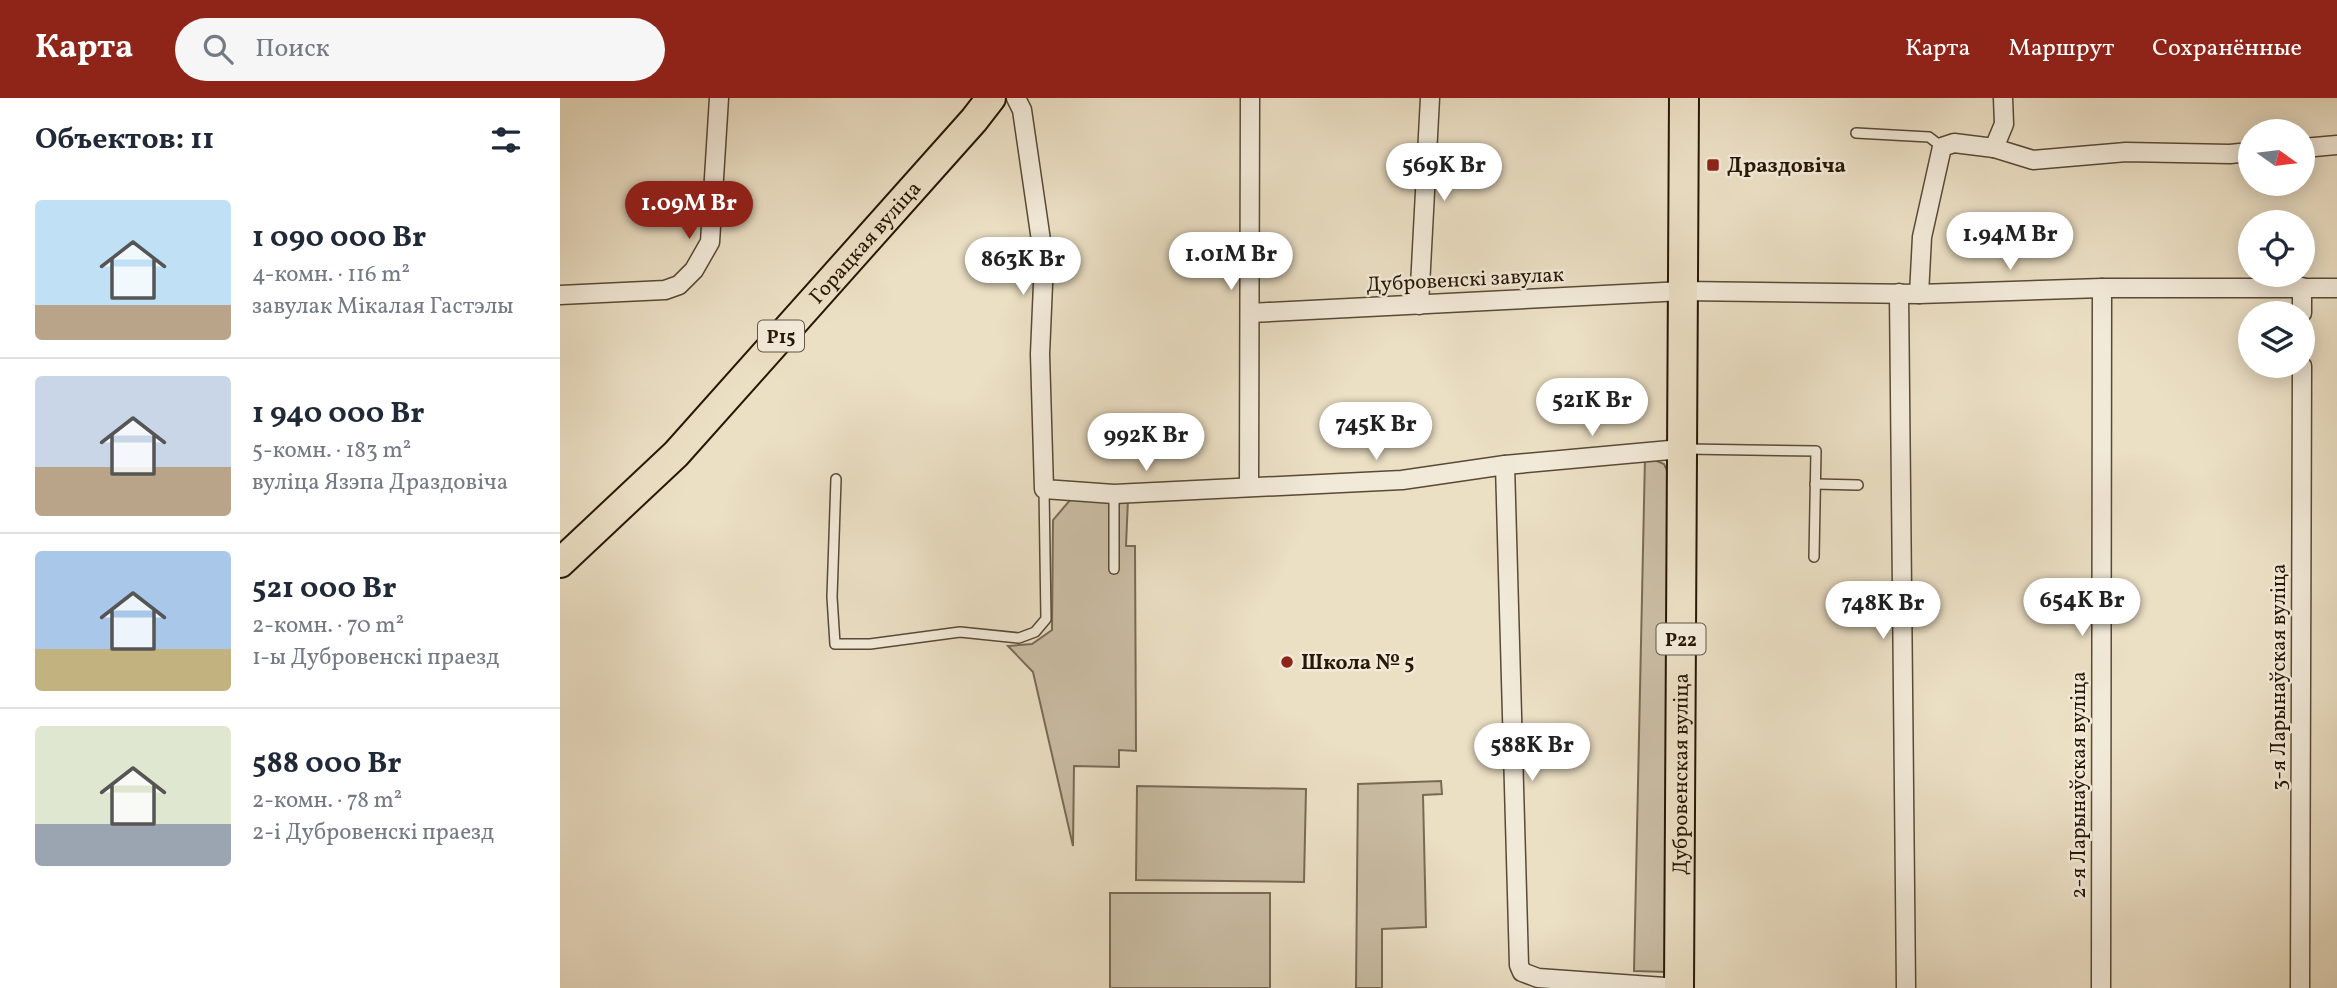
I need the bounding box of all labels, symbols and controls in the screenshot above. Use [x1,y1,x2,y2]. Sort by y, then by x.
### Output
search box [175,18,665,81]
text: Карта [35,26,133,72]
icon: search [199,30,237,68]
text: Поиск [255,31,330,67]
text: Карта [1905,32,1970,66]
text: Маршрут [2008,32,2114,66]
text: Сохранённые [2152,32,2302,66]
text: Объектов: 11 [35,119,214,161]
north arrow [2238,119,2315,196]
map controls [2238,119,2315,378]
icon: filters [487,121,525,159]
pin: 569K Br [1379,144,1509,203]
text: 569K Br [1402,150,1486,182]
place label: Драздовіча [1727,152,1846,181]
marker: Драздовіча [1705,157,1721,173]
street label: Горацкая вуліца [803,175,929,311]
pin: 1.09M Br [617,181,761,241]
text: 1.09M Br [641,188,737,220]
button: locate [2238,210,2315,287]
pin: 1.94M Br [1938,212,2082,272]
text: 1 090 000 Br [252,217,426,259]
text: 1.94M Br [1962,219,2058,251]
icon: home [91,228,175,312]
pin: 1.01M Br [1159,232,1303,292]
pin: 863K Br [958,238,1088,297]
text: 1.01M Br [1185,239,1277,271]
text: 863K Br [981,244,1065,276]
text: 4-комн. · 116 m² [252,259,410,291]
street label: Дубровенскі завулак [1365,261,1565,300]
text: завулак Мікалая Гастэлы [252,291,514,323]
button: layers [2238,301,2315,378]
road number: Р15 [758,320,804,352]
pin: 521K Br [1527,378,1657,438]
text: 521K Br [1552,385,1632,417]
text: 1 940 000 Br [252,393,425,435]
pin: 745K Br [1311,402,1441,462]
icon: home [91,404,175,488]
text: 745K Br [1335,409,1417,441]
pin: 992K Br [1081,414,1211,473]
text: 992K Br [1103,420,1189,452]
text: 5-комн. · 183 m² [252,435,411,467]
text: вуліца Язэпа Драздовіча [252,467,508,499]
street label: 3-я Ларынаўская вуліца [2265,564,2294,790]
text: 521 000 Br [252,568,396,610]
pin: 654K Br [2017,578,2147,638]
icon: home [91,579,175,663]
pin: 748K Br [1818,582,1948,641]
text: 654K Br [2039,585,2125,617]
text: 748K Br [1841,588,1925,620]
text: 2-комн. · 70 m² [252,610,404,642]
road number: Р22 [1656,624,1706,654]
text: 1-ы Дубровенскі праезд [252,642,499,674]
place label: Школа № 5 [1301,649,1414,678]
marker: Школа № 5 [1279,654,1295,670]
street label: 2-я Ларынаўская вуліца [2065,671,2094,899]
street label: Дубровенская вуліца [1667,673,1697,875]
pin: 588K Br [1467,724,1597,783]
text: 588K Br [1490,730,1574,762]
text: 588 000 Br [252,743,402,785]
icon: home [91,754,175,838]
text: 2-комн. · 78 m² [252,785,402,817]
text: 2-і Дубровенскі праезд [252,817,494,849]

